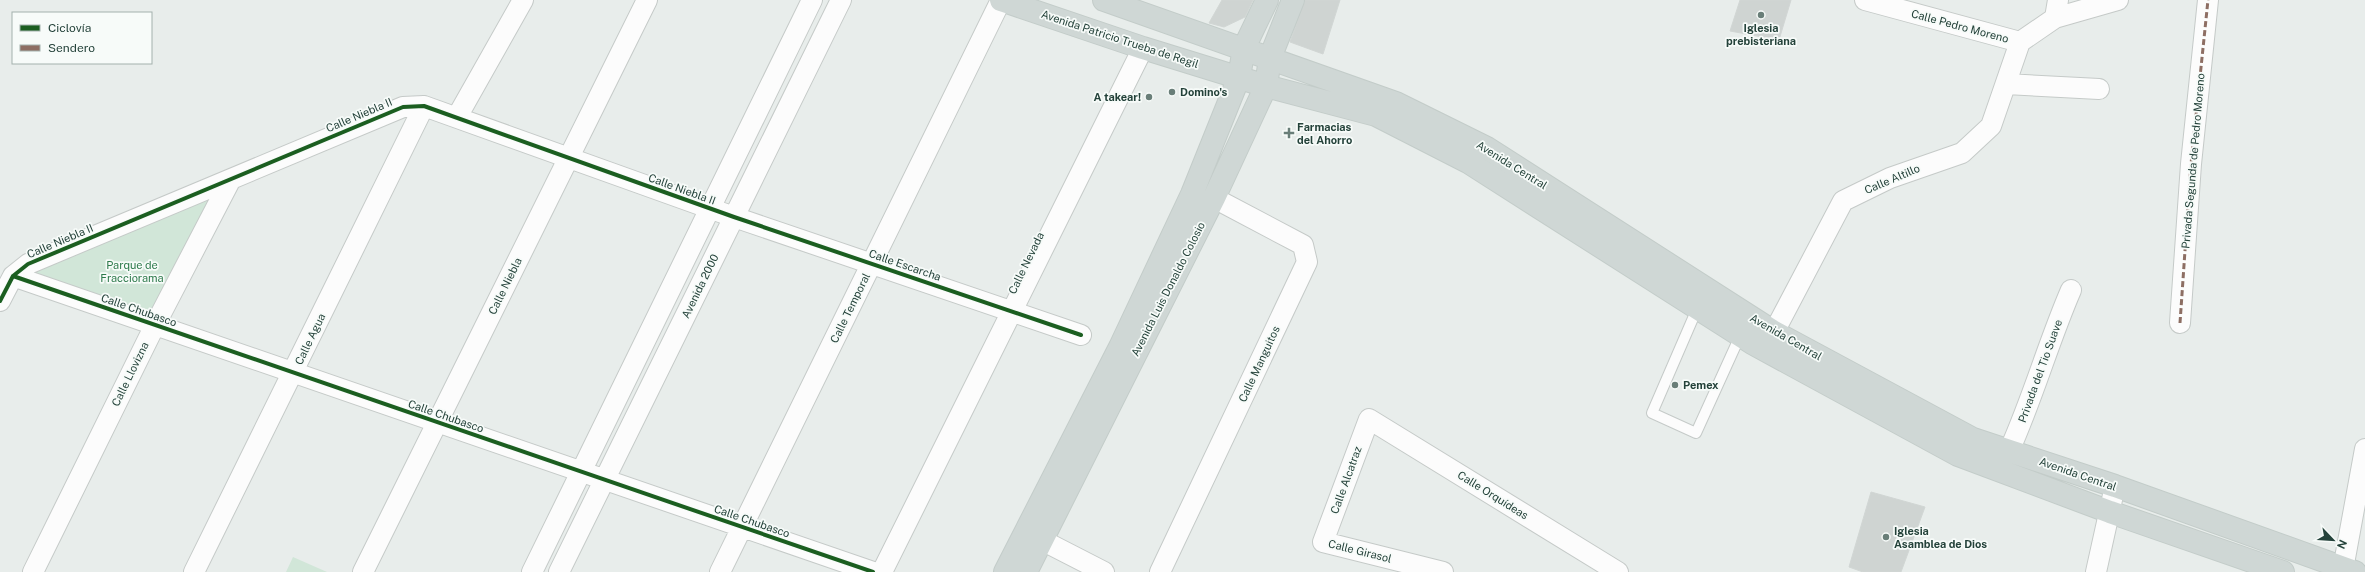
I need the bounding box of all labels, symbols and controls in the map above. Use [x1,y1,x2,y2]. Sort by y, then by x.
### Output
street label: Calle Pedro Moreno [1910,7,2010,45]
street label: Avenida Patricio Trueba de Regil [1040,8,1200,70]
marker: Iglesia prebisteriana [1756,10,1766,20]
legend [12,12,152,64]
text: Ciclovía [48,21,91,35]
place label: Iglesia prebisteriana [1726,22,1796,47]
text: Sendero [48,41,95,55]
street label: Privada Segunda de Pedro Moreno [2179,73,2207,249]
place label: Domino's [1180,86,1227,98]
marker: Domino's [1167,87,1177,97]
place label: A takear! [1093,91,1141,103]
marker: A takear! [1144,92,1154,102]
street label: Calle Niebla II [324,96,394,134]
place label: Farmacias del Ahorro [1297,121,1352,146]
marker: Farmacias del Ahorro [1284,128,1294,138]
street label: Avenida Central [1475,138,1549,192]
street label: Calle Altillo [1863,162,1921,196]
street label: Calle Niebla II [647,171,717,207]
street label: Avenida Luis Donaldo Colosio [1129,220,1207,358]
street label: Calle Niebla II [25,222,95,260]
street label: Calle Nevada [1006,230,1046,296]
street label: Calle Escarcha [867,247,943,283]
street label: Avenida 2000 [679,252,721,320]
street label: Calle Niebla [486,256,524,316]
park label: Parque de Fracciorama [100,259,164,284]
street label: Calle Temporal [828,271,872,345]
street label: Calle Chubasco [100,291,178,329]
street label: Calle Agua [292,311,328,367]
street label: Avenida Central [1748,312,1824,362]
street label: Privada del Tio Suave [2016,318,2064,424]
street label: Calle Manguitos [1236,324,1282,404]
street label: Calle Llovizna [109,340,151,408]
place label: Pemex [1683,379,1719,391]
marker: Pemex [1670,380,1680,390]
street label: Calle Chubasco [407,397,485,435]
street label: Calle Alcatraz [1328,445,1364,515]
street label: Avenida Central [2038,455,2118,493]
street label: Calle Orquídeas [1456,468,1531,522]
street label: Calle Chubasco [713,502,791,540]
north arrow [2313,520,2353,560]
place label: Iglesia Asamblea de Dios [1894,525,1987,550]
marker: Iglesia Asamblea de Dios [1881,532,1891,542]
street label: Calle Girasol [1327,537,1393,565]
text: N [2335,538,2349,551]

